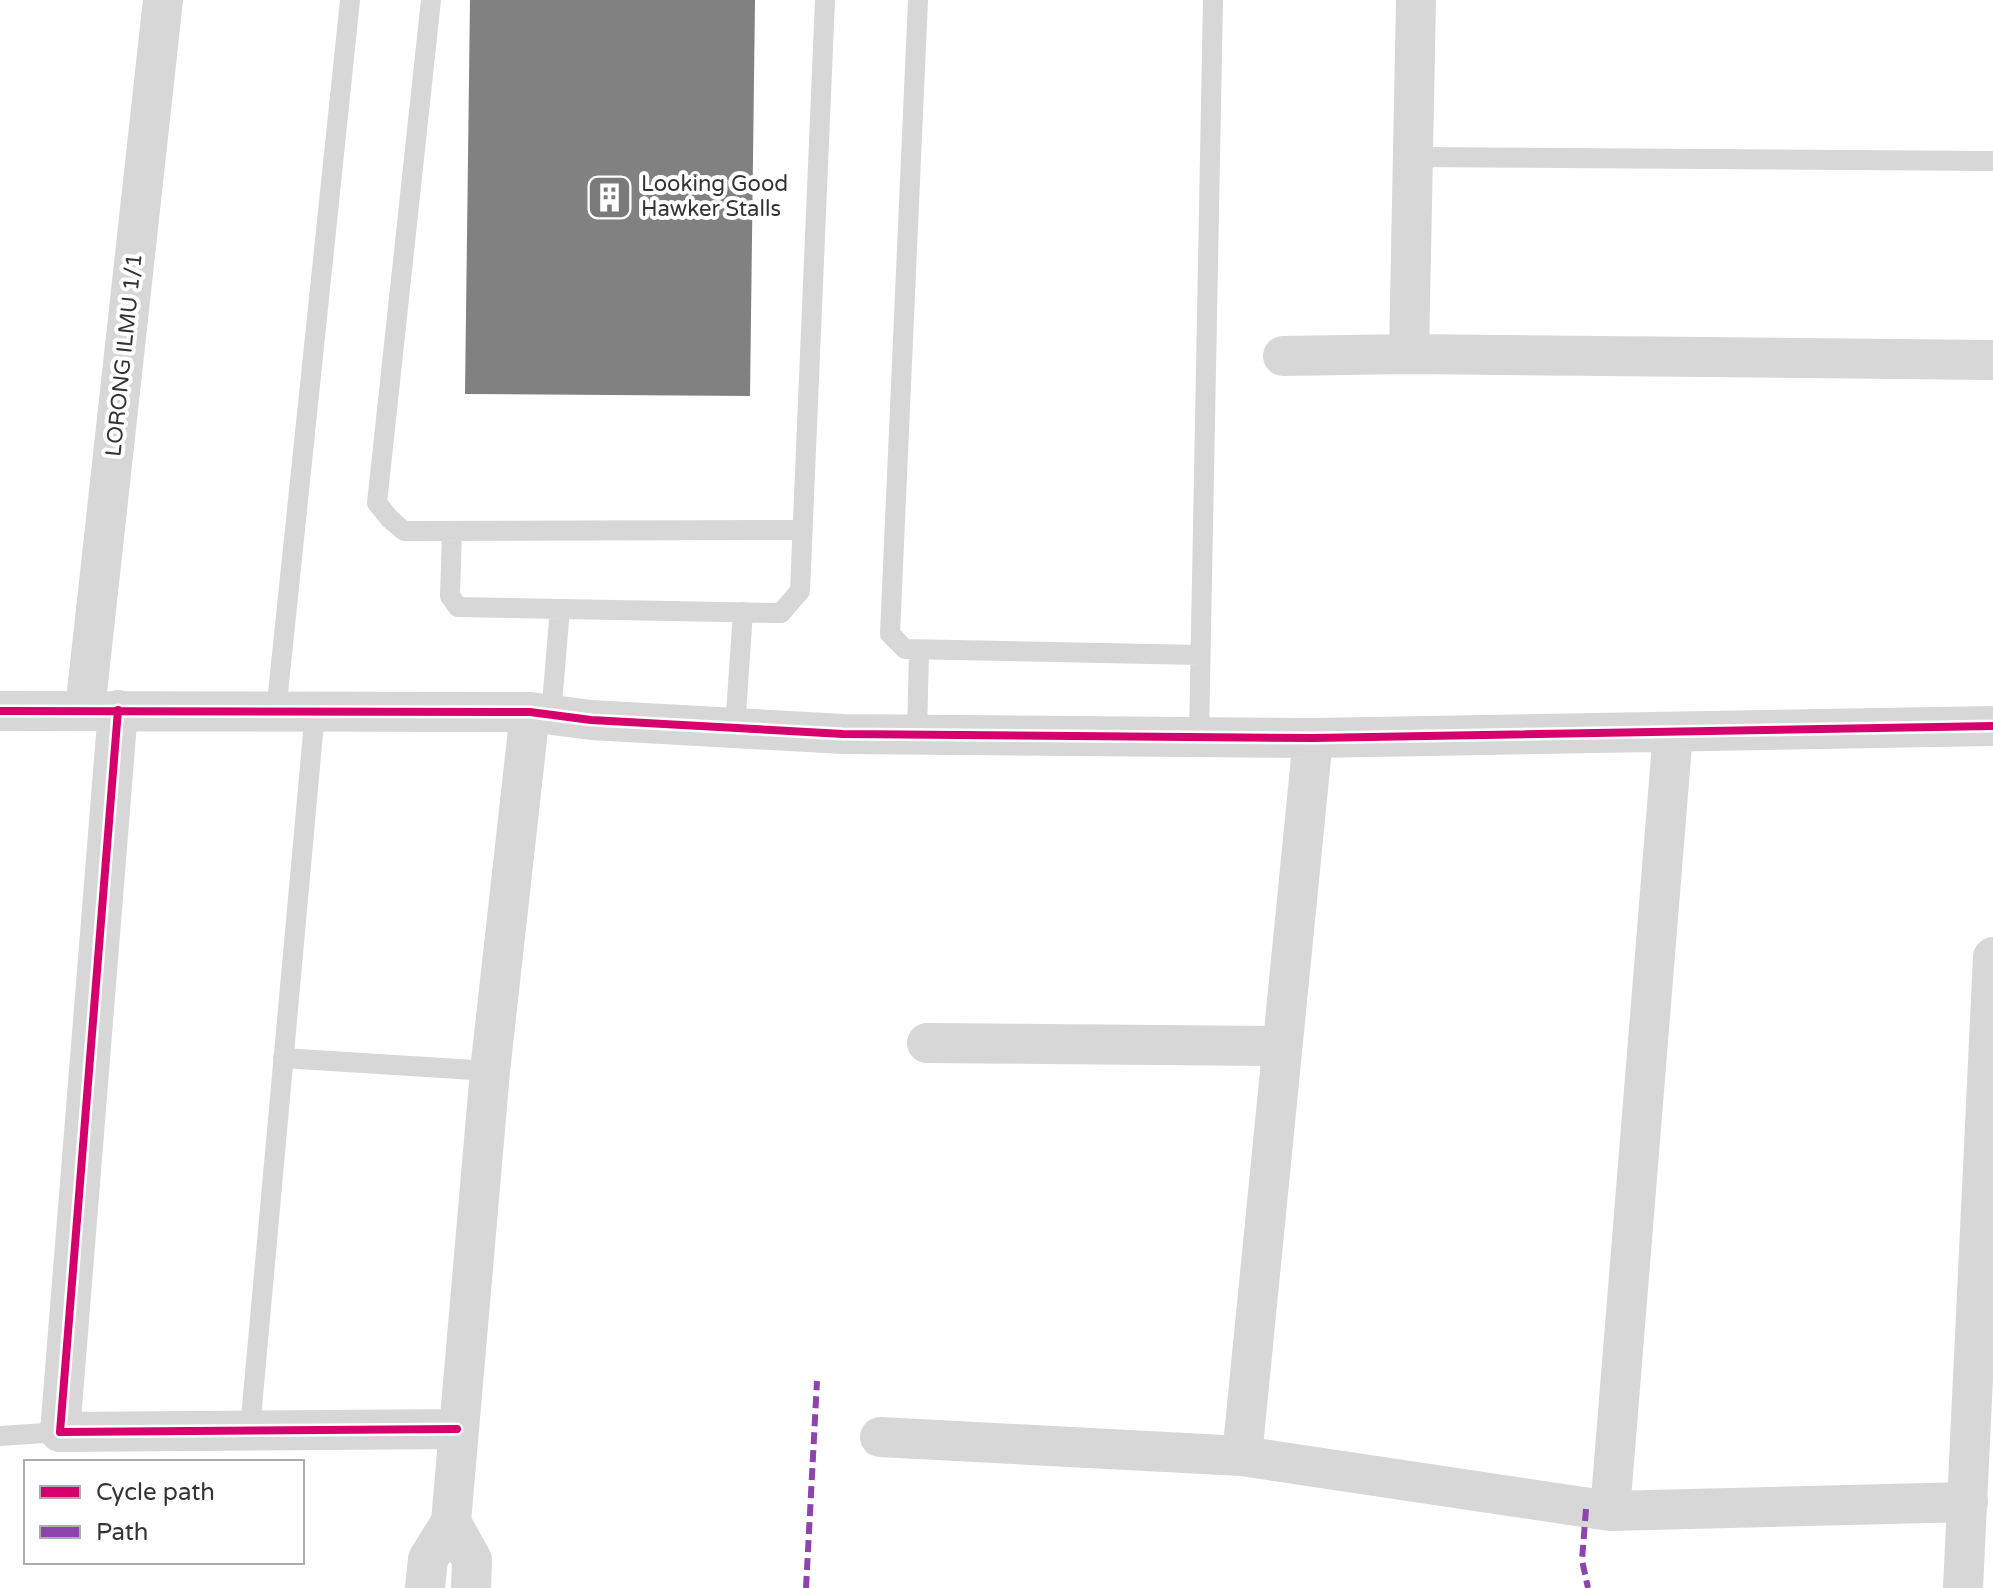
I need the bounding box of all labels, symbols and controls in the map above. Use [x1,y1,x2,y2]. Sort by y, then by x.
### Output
place label: Looking Good Hawker Stalls [641,171,788,222]
building icon: Looking Good Hawker Stalls [586,173,634,221]
street label: LORONG ILMU 1/1 [100,252,148,458]
legend [24,1460,304,1564]
text: Cycle path [96,1478,215,1507]
text: Path [96,1518,149,1547]

